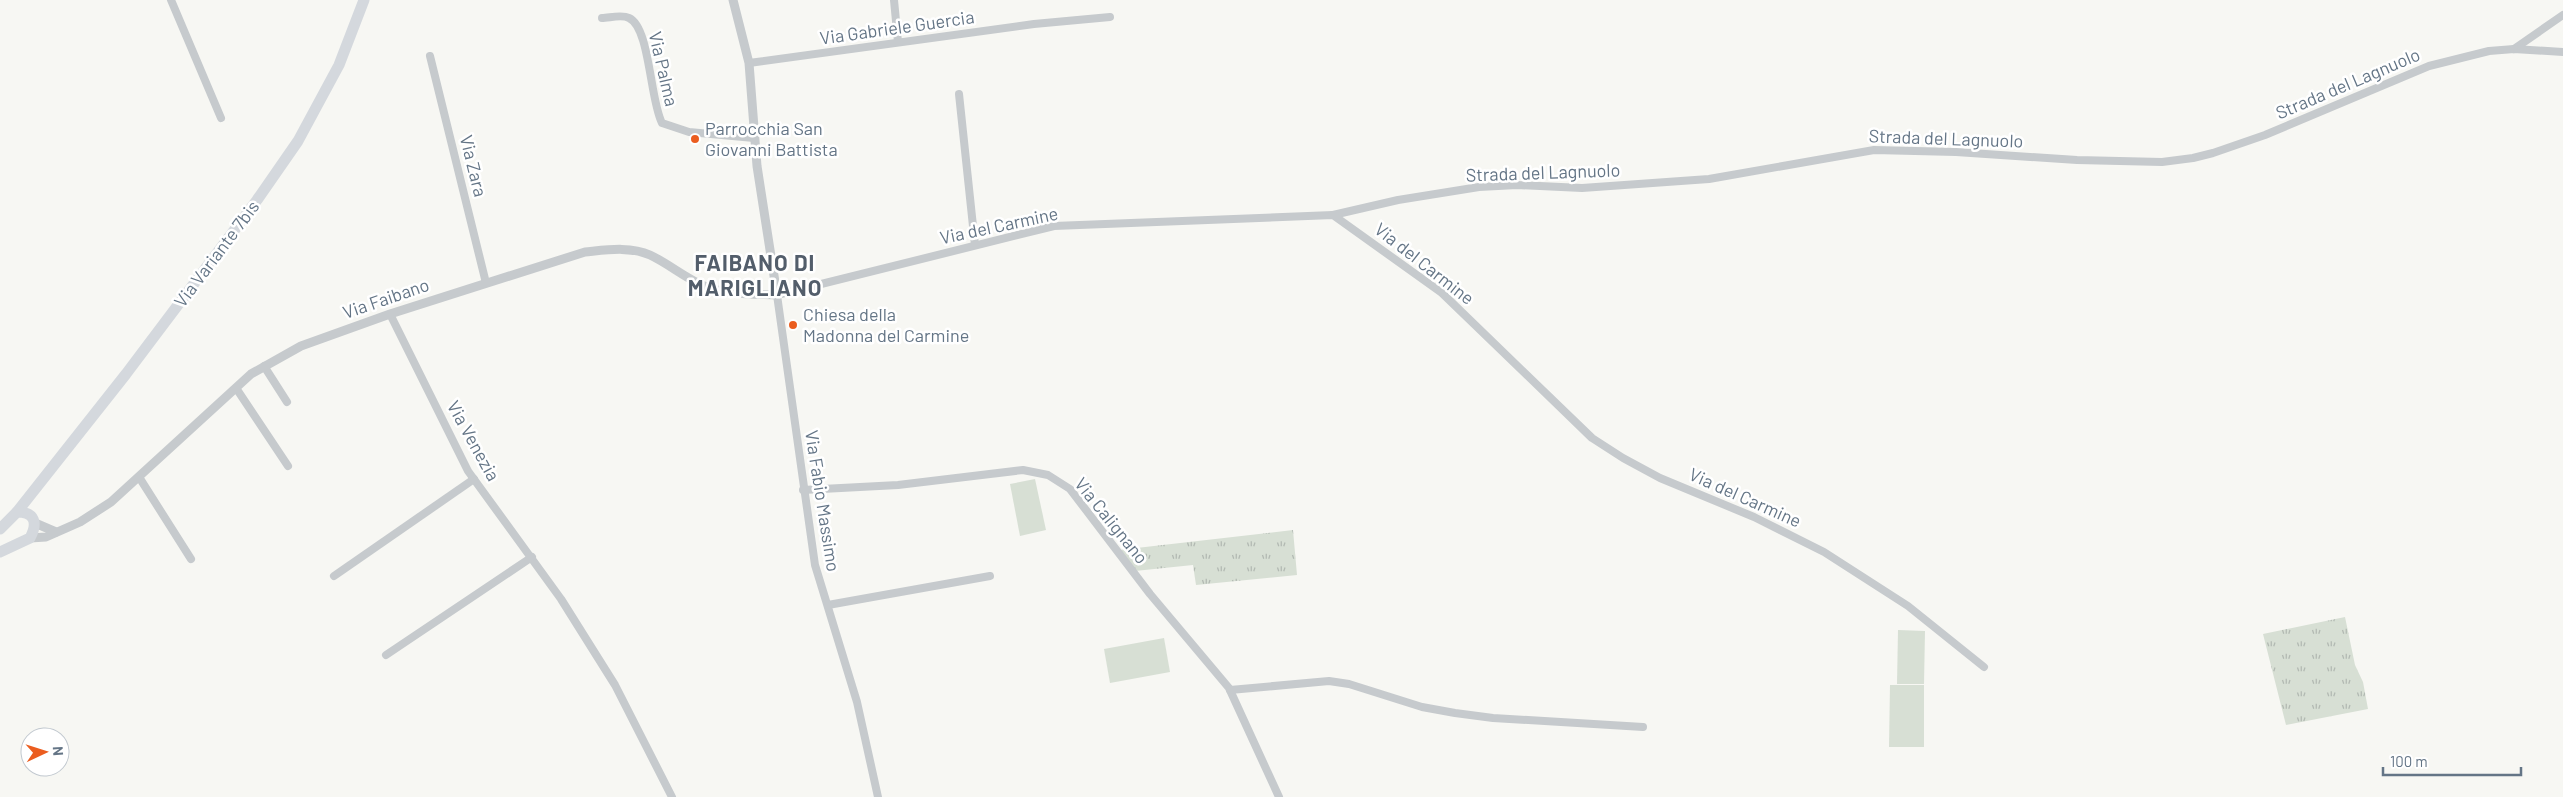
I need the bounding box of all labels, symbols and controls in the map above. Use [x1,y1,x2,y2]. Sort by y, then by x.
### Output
street label: Via Gabriele Guercia [818,5,976,49]
street label: Via Palma [645,29,683,108]
street label: Strada del Lagnuolo [2272,43,2423,123]
place label: Parrocchia San Giovanni Battista [705,117,838,160]
street label: Strada del Lagnuolo [1868,124,2024,152]
street label: Via Zara [456,133,492,199]
marker: Parrocchia San Giovanni Battista [689,133,701,145]
street label: Strada del Lagnuolo [1465,158,1621,186]
street label: Via Variante 7bis [169,196,264,311]
street label: Via del Carmine [938,202,1060,248]
street label: Via del Carmine [1370,217,1479,309]
district label: FAIBANO DI MARIGLIANO [688,249,822,300]
street label: Via Faibano [340,273,432,323]
place label: Chiesa della Madonna del Carmine [803,303,969,346]
marker: Chiesa della Madonna del Carmine [787,319,799,331]
street label: Via Venezia [443,397,505,484]
street label: Via Fabio Massimo [801,429,845,573]
street label: Via del Carmine [1686,463,1805,532]
street label: Via Calignano [1070,473,1153,568]
north arrow [20,727,70,777]
scale bar [2383,744,2520,776]
text: N [50,746,67,756]
text: 100 m [2390,752,2428,770]

